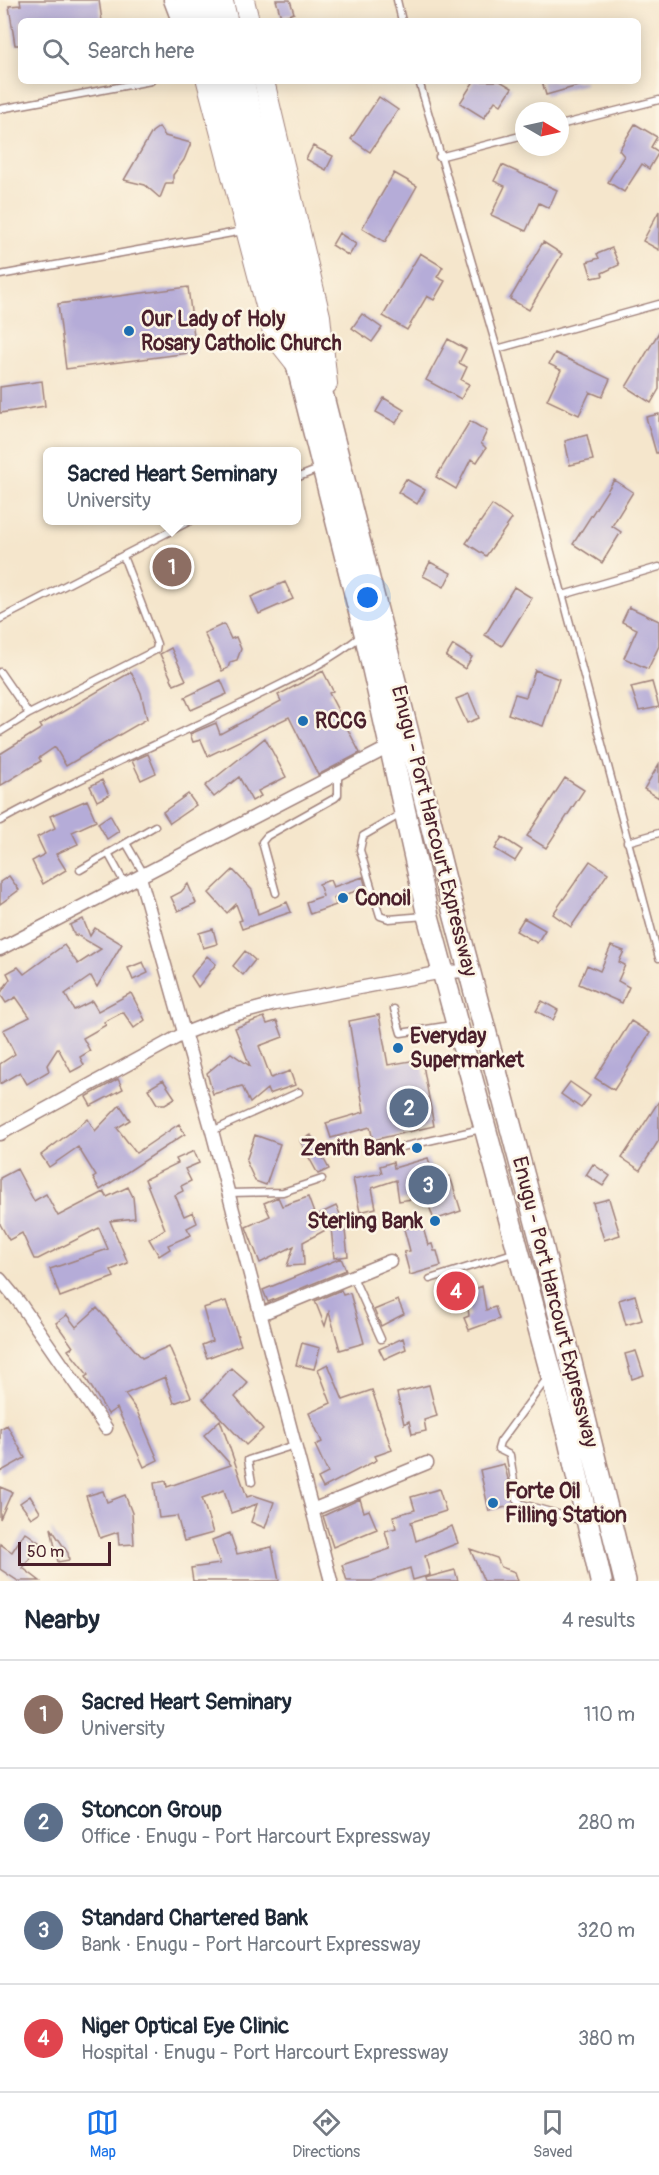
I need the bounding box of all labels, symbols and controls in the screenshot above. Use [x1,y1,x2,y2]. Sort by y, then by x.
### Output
search box [18,18,641,84]
icon: search [39,35,72,68]
text: Search here [87,37,194,65]
north arrow [515,102,569,156]
place label: Our Lady of Holy Rosary Catholic Church [141,306,342,357]
marker: Our Lady of Holy Rosary Catholic Church [122,324,136,338]
popup [43,447,301,525]
text: Sacred Heart Seminary [67,460,277,488]
text: University [67,488,151,513]
pin: 1 [152,544,192,590]
your location [353,583,382,612]
street label: Enugu - Port Harcourt Expressway [385,683,483,979]
place label: RCCG [315,708,367,735]
marker: RCCG [296,714,310,728]
place label: Conoil [355,885,411,912]
marker: Conoil [336,891,350,905]
place label: Everyday Supermarket [410,1023,525,1074]
marker: Everyday Supermarket [391,1041,405,1055]
pin: 2 [390,1086,428,1130]
place label: Zenith Bank [301,1135,405,1162]
marker: Zenith Bank [410,1141,424,1155]
street label: Enugu - Port Harcourt Expressway [506,1154,604,1450]
pin: 3 [408,1162,448,1208]
place label: Sterling Bank [307,1208,423,1235]
marker: Sterling Bank [428,1214,442,1228]
pin: 4 [436,1268,476,1314]
place label: Forte Oil Filling Station [505,1478,627,1529]
marker: Forte Oil Filling Station [486,1496,500,1510]
scale bar [18,1539,111,1566]
text: 50 m [27,1542,64,1562]
text: Nearby [24,1604,100,1636]
text: 4 results [562,1608,635,1633]
text: Sacred Heart Seminary [81,1688,291,1716]
text: 1 [40,1702,47,1727]
text: 110 m [584,1702,635,1727]
text: University [81,1716,165,1741]
text: Stoncon Group [81,1796,222,1824]
text: 2 [38,1810,49,1835]
text: 280 m [578,1810,635,1835]
text: Office · Enugu - Port Harcourt Expressway [81,1824,430,1849]
text: Standard Chartered Bank [81,1904,308,1932]
text: 3 [38,1918,49,1943]
text: 320 m [577,1918,635,1943]
text: Bank · Enugu - Port Harcourt Expressway [81,1932,421,1957]
text: Niger Optical Eye Clinic [81,2012,289,2040]
text: 4 [38,2026,49,2051]
text: 380 m [578,2026,635,2051]
text: Hospital · Enugu - Port Harcourt Expressway [81,2040,448,2065]
tab: Map [86,2106,119,2162]
tab: Directions [292,2106,360,2162]
tab: Saved [533,2106,573,2162]

